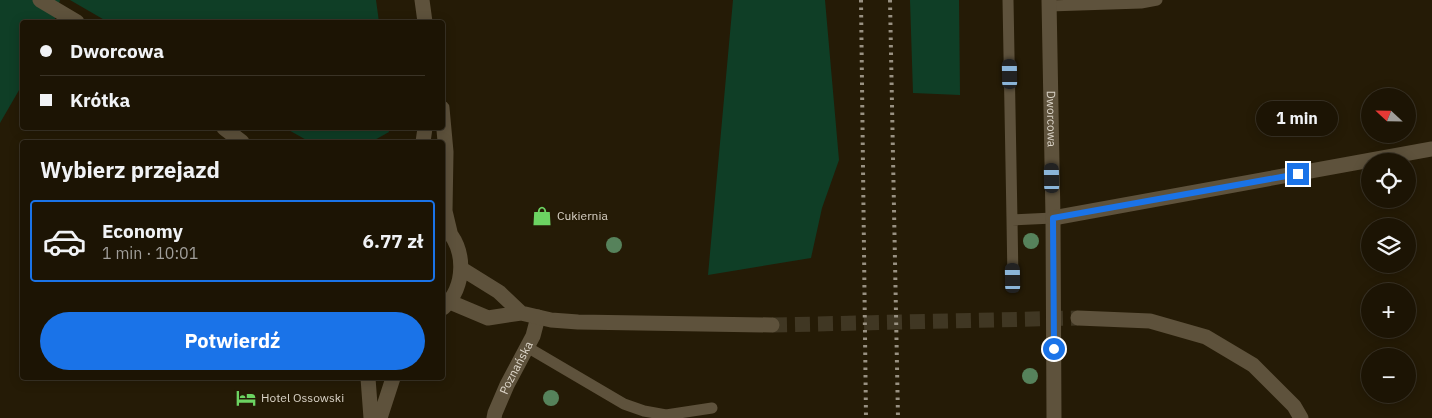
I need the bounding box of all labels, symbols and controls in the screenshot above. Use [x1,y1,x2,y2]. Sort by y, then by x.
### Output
text: Dworcowa [70,39,164,63]
car [1002,59,1017,89]
text: Krótka [70,88,130,112]
north arrow [1361,88,1416,142]
map controls [1361,88,1416,403]
street label: Dworcowa [1044,91,1060,148]
callout: 1 min [1257,101,1339,136]
text: 1 min [1276,108,1318,128]
button: locate [1361,153,1416,208]
text: Wybierz przejazd [40,155,220,184]
car [1044,163,1059,193]
route end [1287,163,1309,185]
shop icon: Cukiernia [531,205,553,227]
place label: Cukiernia [557,208,608,223]
button: layers [1361,218,1416,273]
icon: car [42,219,87,264]
text: Economy [102,219,183,243]
text: 6.77 zł [363,229,423,253]
text: 1 min · 10:01 [102,243,198,263]
car [1005,263,1020,293]
button: + [1361,283,1416,338]
button: Potwierdź [40,312,425,370]
street label: Poznańska [496,338,536,397]
route start [1043,338,1065,360]
button: − [1361,348,1416,403]
hotel icon: Hotel Ossowski [235,387,257,409]
place label: Hotel Ossowski [261,390,344,405]

